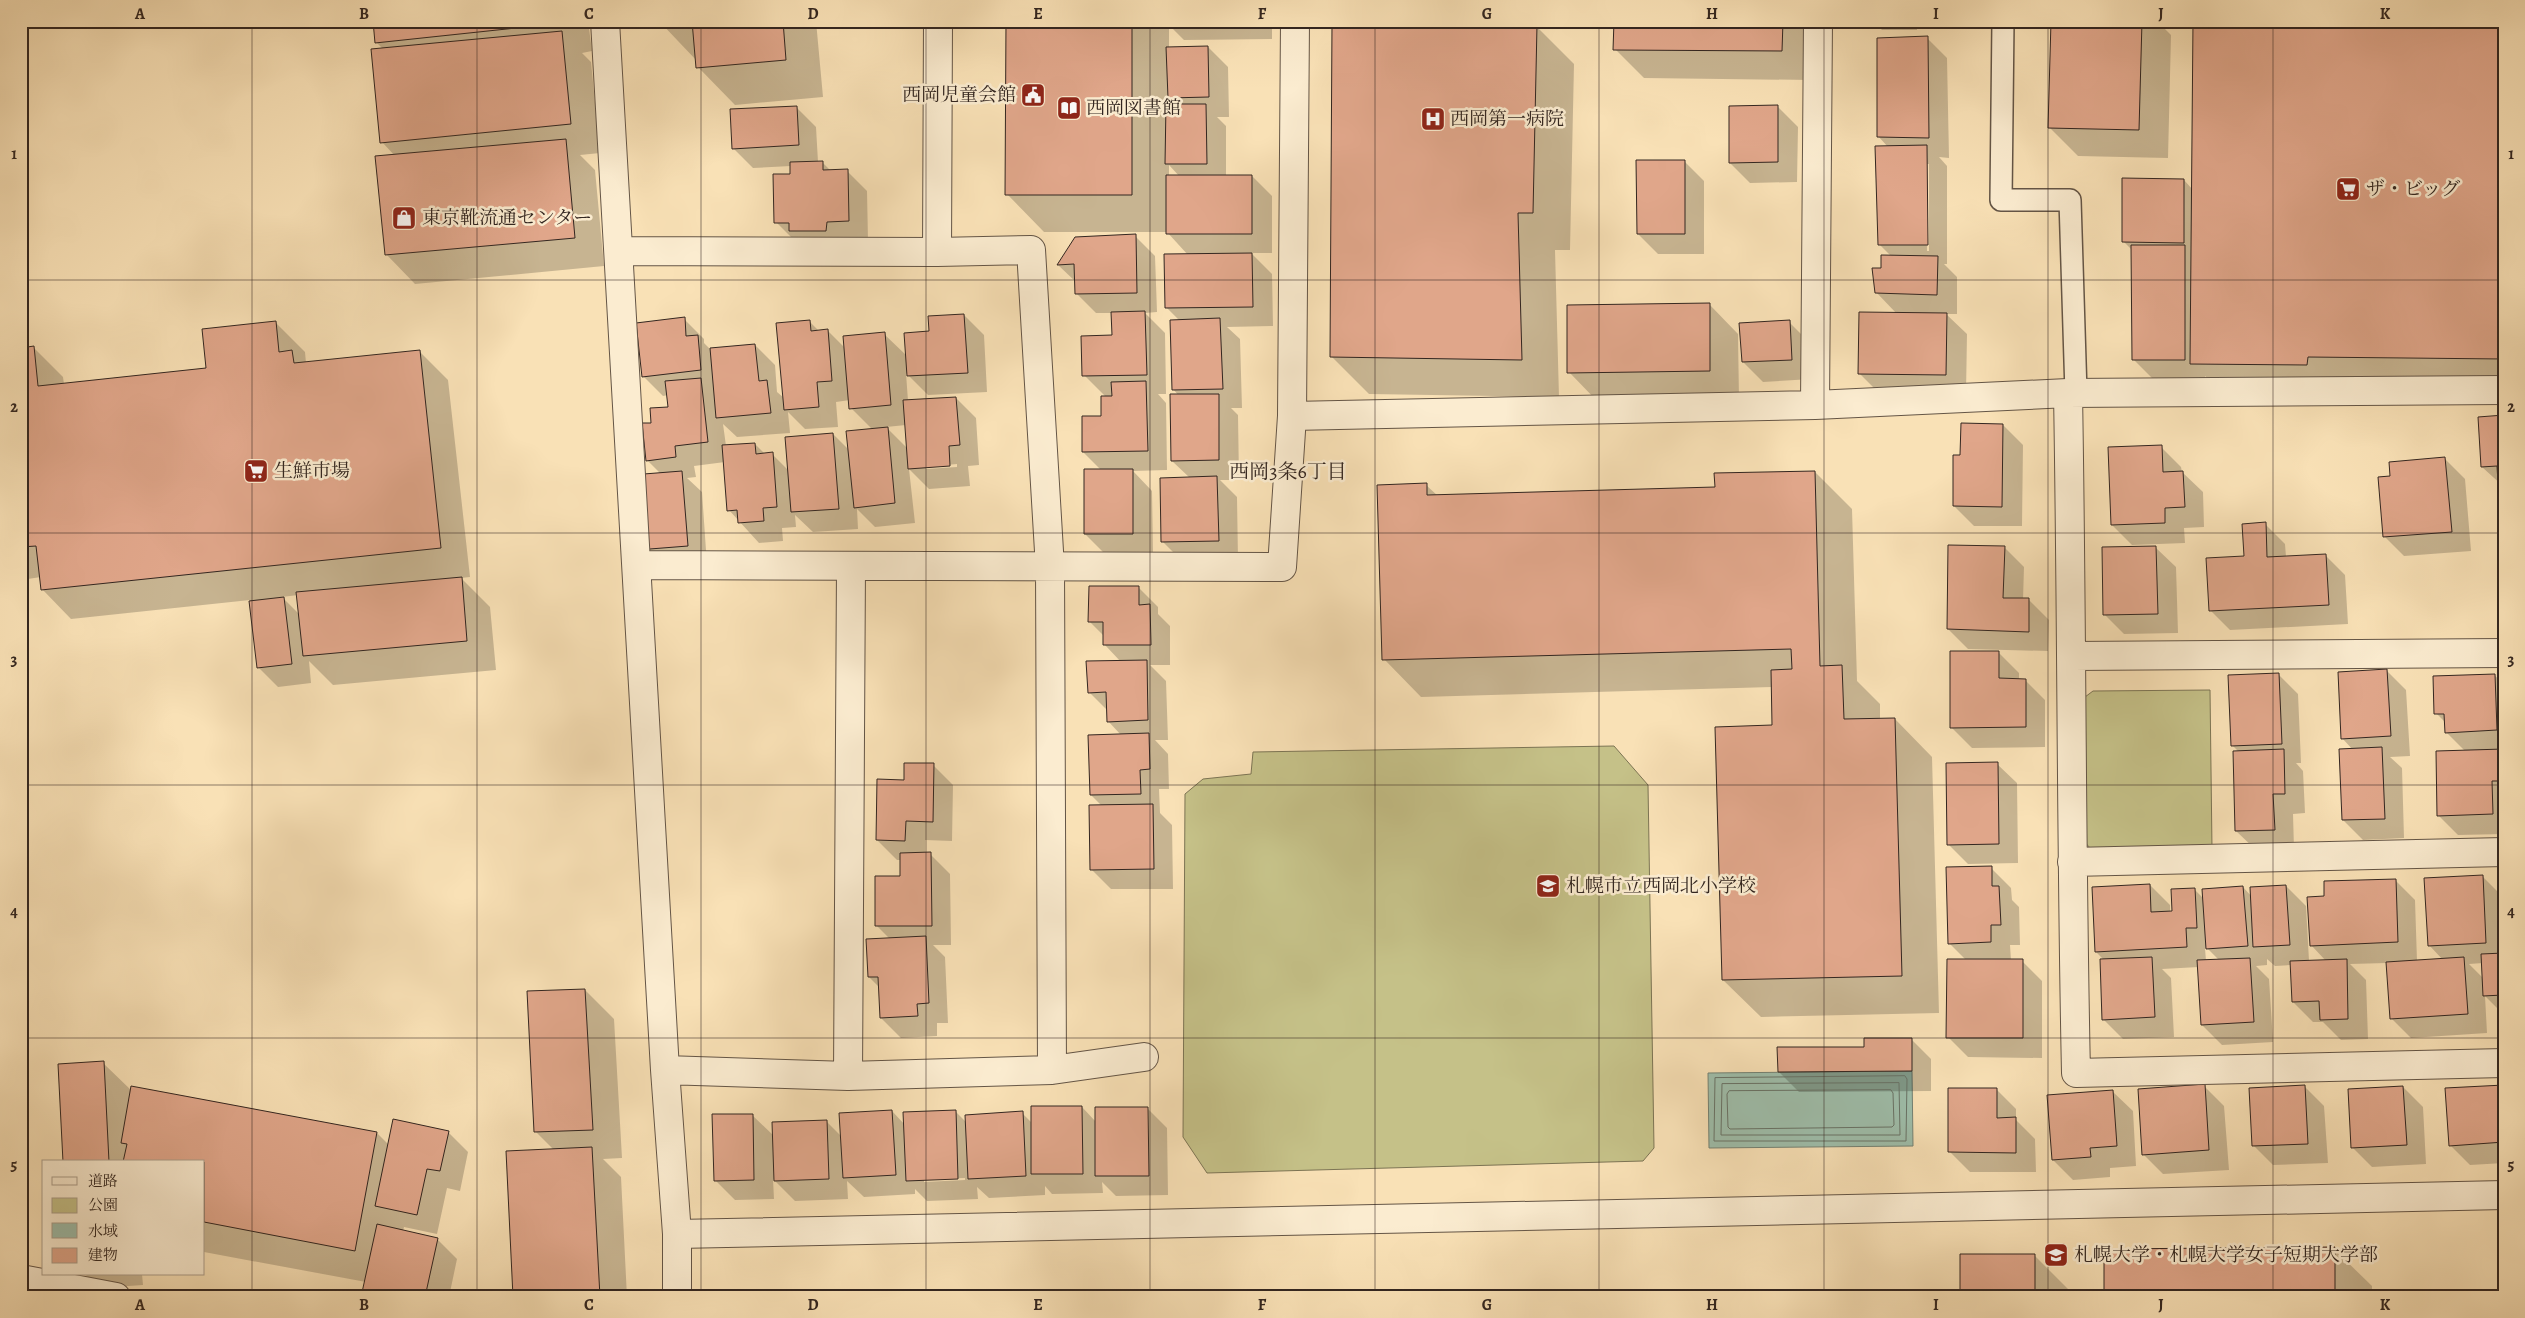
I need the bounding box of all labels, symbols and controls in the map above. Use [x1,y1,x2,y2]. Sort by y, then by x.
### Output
text: A [134,3,146,25]
text: B [359,3,369,25]
text: C [584,3,594,25]
text: D [807,3,819,25]
text: E [1033,3,1043,25]
text: F [1258,3,1267,25]
text: G [1482,3,1492,25]
text: H [1706,3,1718,25]
text: I [1933,3,1939,25]
text: J [2158,3,2164,25]
text: K [2380,3,2391,25]
place label: 西岡児童会館 [902,82,1016,108]
public building icon: 西岡児童会館 [1020,82,1046,108]
library icon: 西岡図書館 [1056,95,1082,121]
place label: 西岡図書館 [1086,95,1181,121]
hospital icon: 西岡第一病院 [1420,106,1446,132]
place label: 西岡第一病院 [1450,106,1564,132]
text: 1 [11,143,17,165]
text: 1 [2508,143,2514,165]
supermarket icon: ザ・ビッグ [2335,176,2361,202]
place label: ザ・ビッグ [2366,176,2460,202]
shop icon: 東京靴流通センター [391,205,417,231]
place label: 東京靴流通センター [422,205,592,231]
text: 2 [10,396,18,418]
text: 2 [2507,396,2515,418]
supermarket icon: 生鮮市場 [243,458,269,484]
place label: 生鮮市場 [274,458,350,484]
district label: 西岡3条6丁目 [1229,458,1347,485]
text: 3 [11,649,18,671]
text: 3 [2508,649,2515,671]
school or university icon: 札幌市立西岡北小学校 [1535,873,1561,899]
place label: 札幌市立西岡北小学校 [1566,873,1756,899]
text: 4 [10,901,18,923]
text: 4 [2507,901,2515,923]
text: 5 [11,1154,18,1176]
text: 5 [2508,1154,2515,1176]
legend [42,1160,205,1276]
text: 道路 [88,1171,118,1191]
text: 公園 [88,1195,118,1215]
text: 水域 [88,1221,118,1241]
school or university icon: 札幌大学・札幌大学女子短期大学部 [2043,1242,2069,1268]
place label: 札幌大学・札幌大学女子短期大学部 [2074,1242,2378,1268]
text: 建物 [88,1245,118,1265]
text: A [134,1294,146,1316]
text: B [359,1294,369,1316]
text: C [584,1294,594,1316]
text: D [807,1294,819,1316]
text: E [1033,1294,1043,1316]
text: F [1258,1294,1267,1316]
text: G [1482,1294,1492,1316]
text: H [1706,1294,1718,1316]
text: I [1933,1294,1939,1316]
text: J [2158,1294,2164,1316]
text: K [2380,1294,2391,1316]

